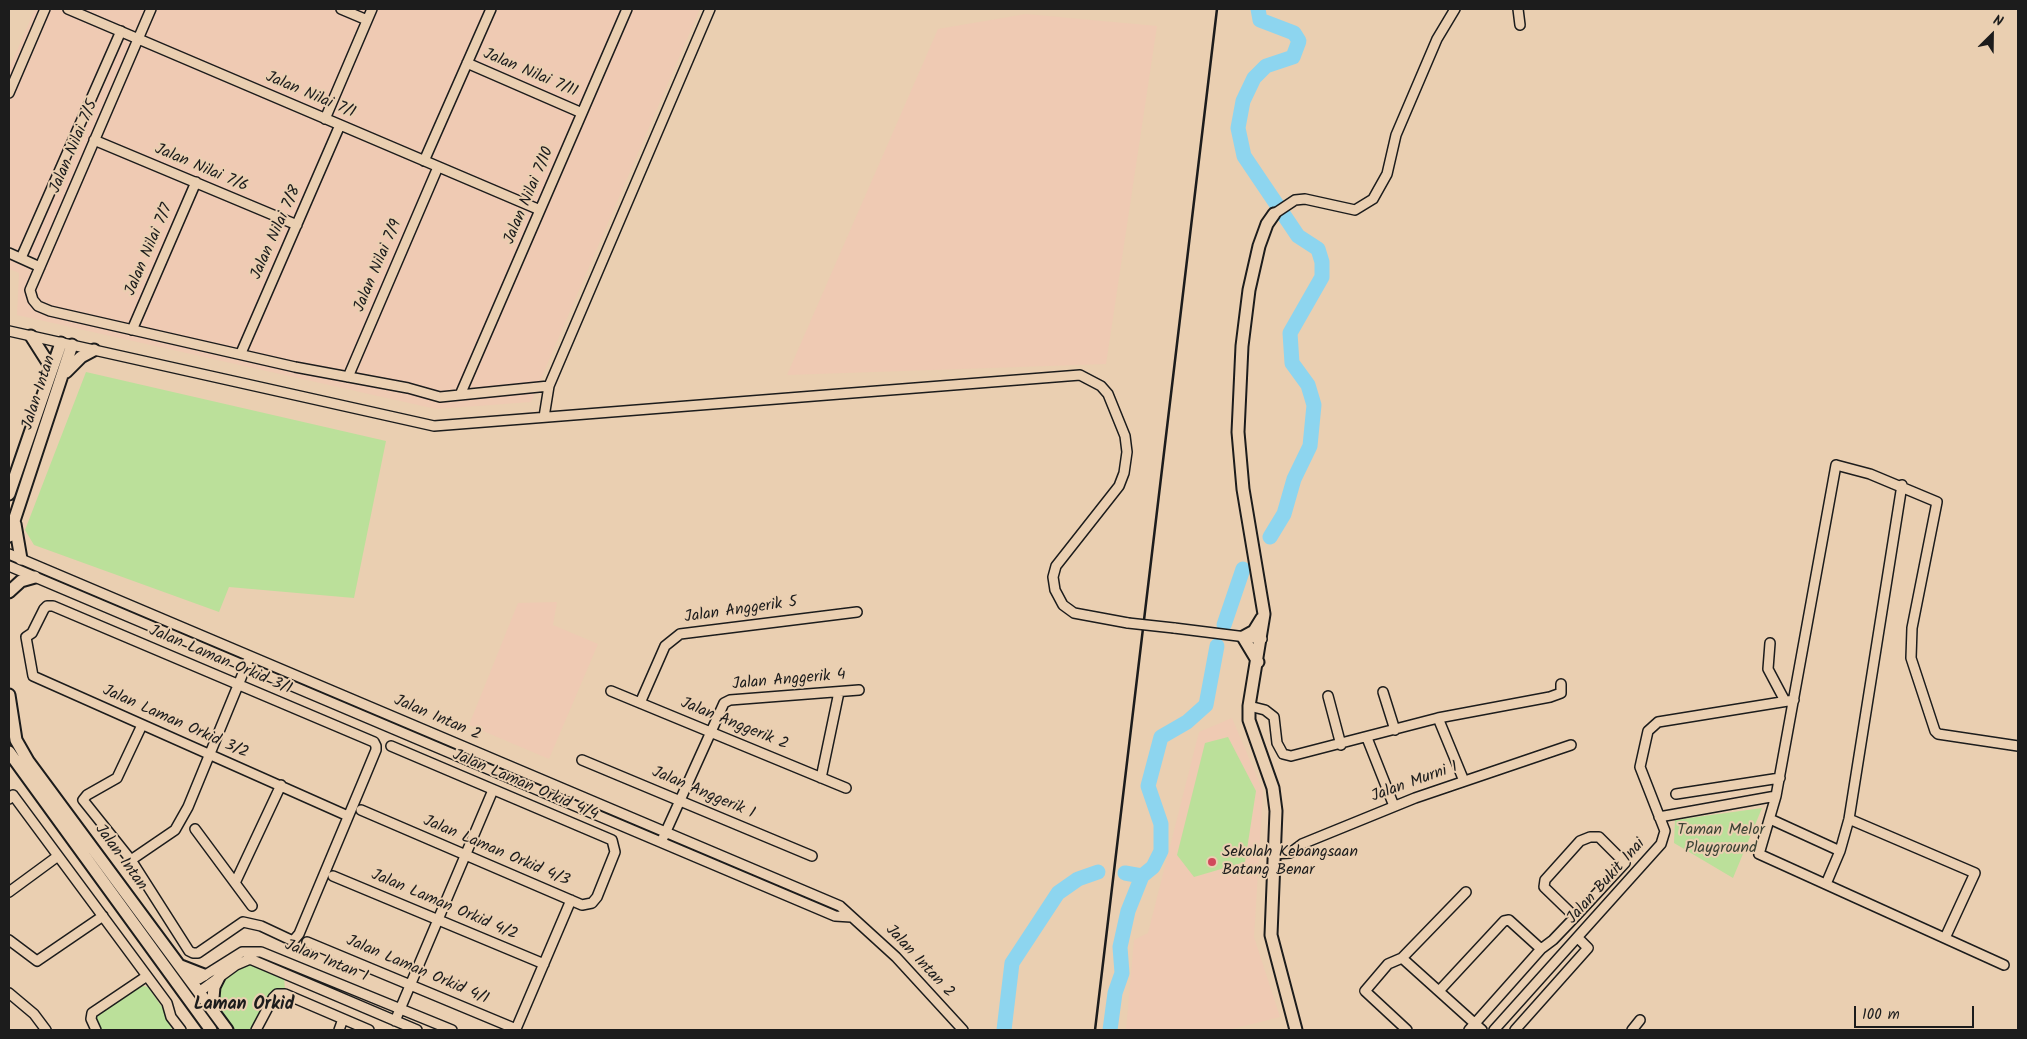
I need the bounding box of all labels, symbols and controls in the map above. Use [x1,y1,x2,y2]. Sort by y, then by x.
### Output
text: N [1989,9,2006,33]
north arrow [1967,10,2017,60]
street label: Jalan Nilai 7/11 [480,45,580,103]
street label: Jalan Nilai 7/1 [262,68,358,124]
street label: Jalan Nilai 7/5 [47,98,103,196]
street label: Jalan Nilai 7/6 [151,141,251,197]
street label: Jalan Nilai 7/10 [501,145,559,247]
street label: Jalan Nilai 7/8 [248,183,306,283]
street label: Jalan Nilai 7/7 [122,201,178,299]
street label: Jalan Nilai 7/9 [351,217,407,315]
street label: Jalan Intan [19,353,61,433]
street label: Jalan Anggerik 5 [683,594,799,628]
street label: Jalan Laman Orkid 3/1 [146,622,294,700]
street label: Jalan Anggerik 4 [731,666,847,696]
street label: Jalan Laman Orkid 3/2 [99,682,251,764]
street label: Jalan Intan 2 [391,692,483,746]
street label: Jalan Anggerik 2 [677,695,791,755]
street label: Jalan Laman Orkid 4/4 [449,747,601,825]
street label: Jalan Murni 1 [1369,758,1461,808]
street label: Jalan Anggerik 1 [649,764,757,824]
street label: Jalan Laman Orkid 4/3 [420,812,572,892]
street label: Jalan Intan [90,821,150,895]
park label: Taman Melor Playground [1677,821,1765,859]
street label: Jalan Bukit Inai [1564,835,1650,929]
place label: Sekolah Kebangsaan Batang Benar [1222,843,1358,881]
marker: Sekolah Kebangsaan Batang Benar [1206,856,1218,868]
street label: Jalan Laman Orkid 4/2 [368,866,520,946]
street label: Jalan Intan 2 [880,922,958,1002]
street label: Jalan Laman Orkid 4/1 [343,932,491,1010]
street label: Jalan Intan 1 [281,937,371,987]
district label: Laman Orkid [194,995,294,1017]
scale bar [1857,996,1977,1028]
text: 100 m [1862,1003,1900,1027]

